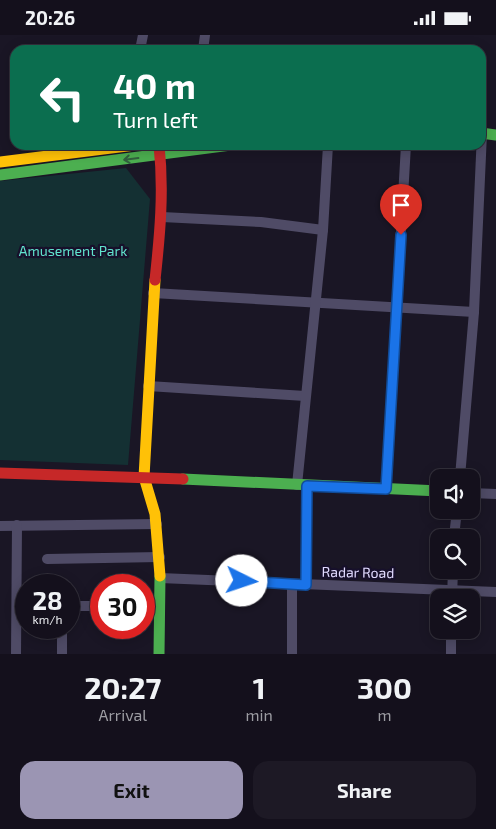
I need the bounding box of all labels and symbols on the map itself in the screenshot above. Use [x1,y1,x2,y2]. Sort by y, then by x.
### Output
one-way arrow [123,154,139,164]
pin [380,184,422,235]
park label: Amusement Park [19,242,127,259]
position arrow [215,554,267,606]
street label: Radar Road [321,563,395,581]
speed limit sign: 30 [90,574,155,639]

